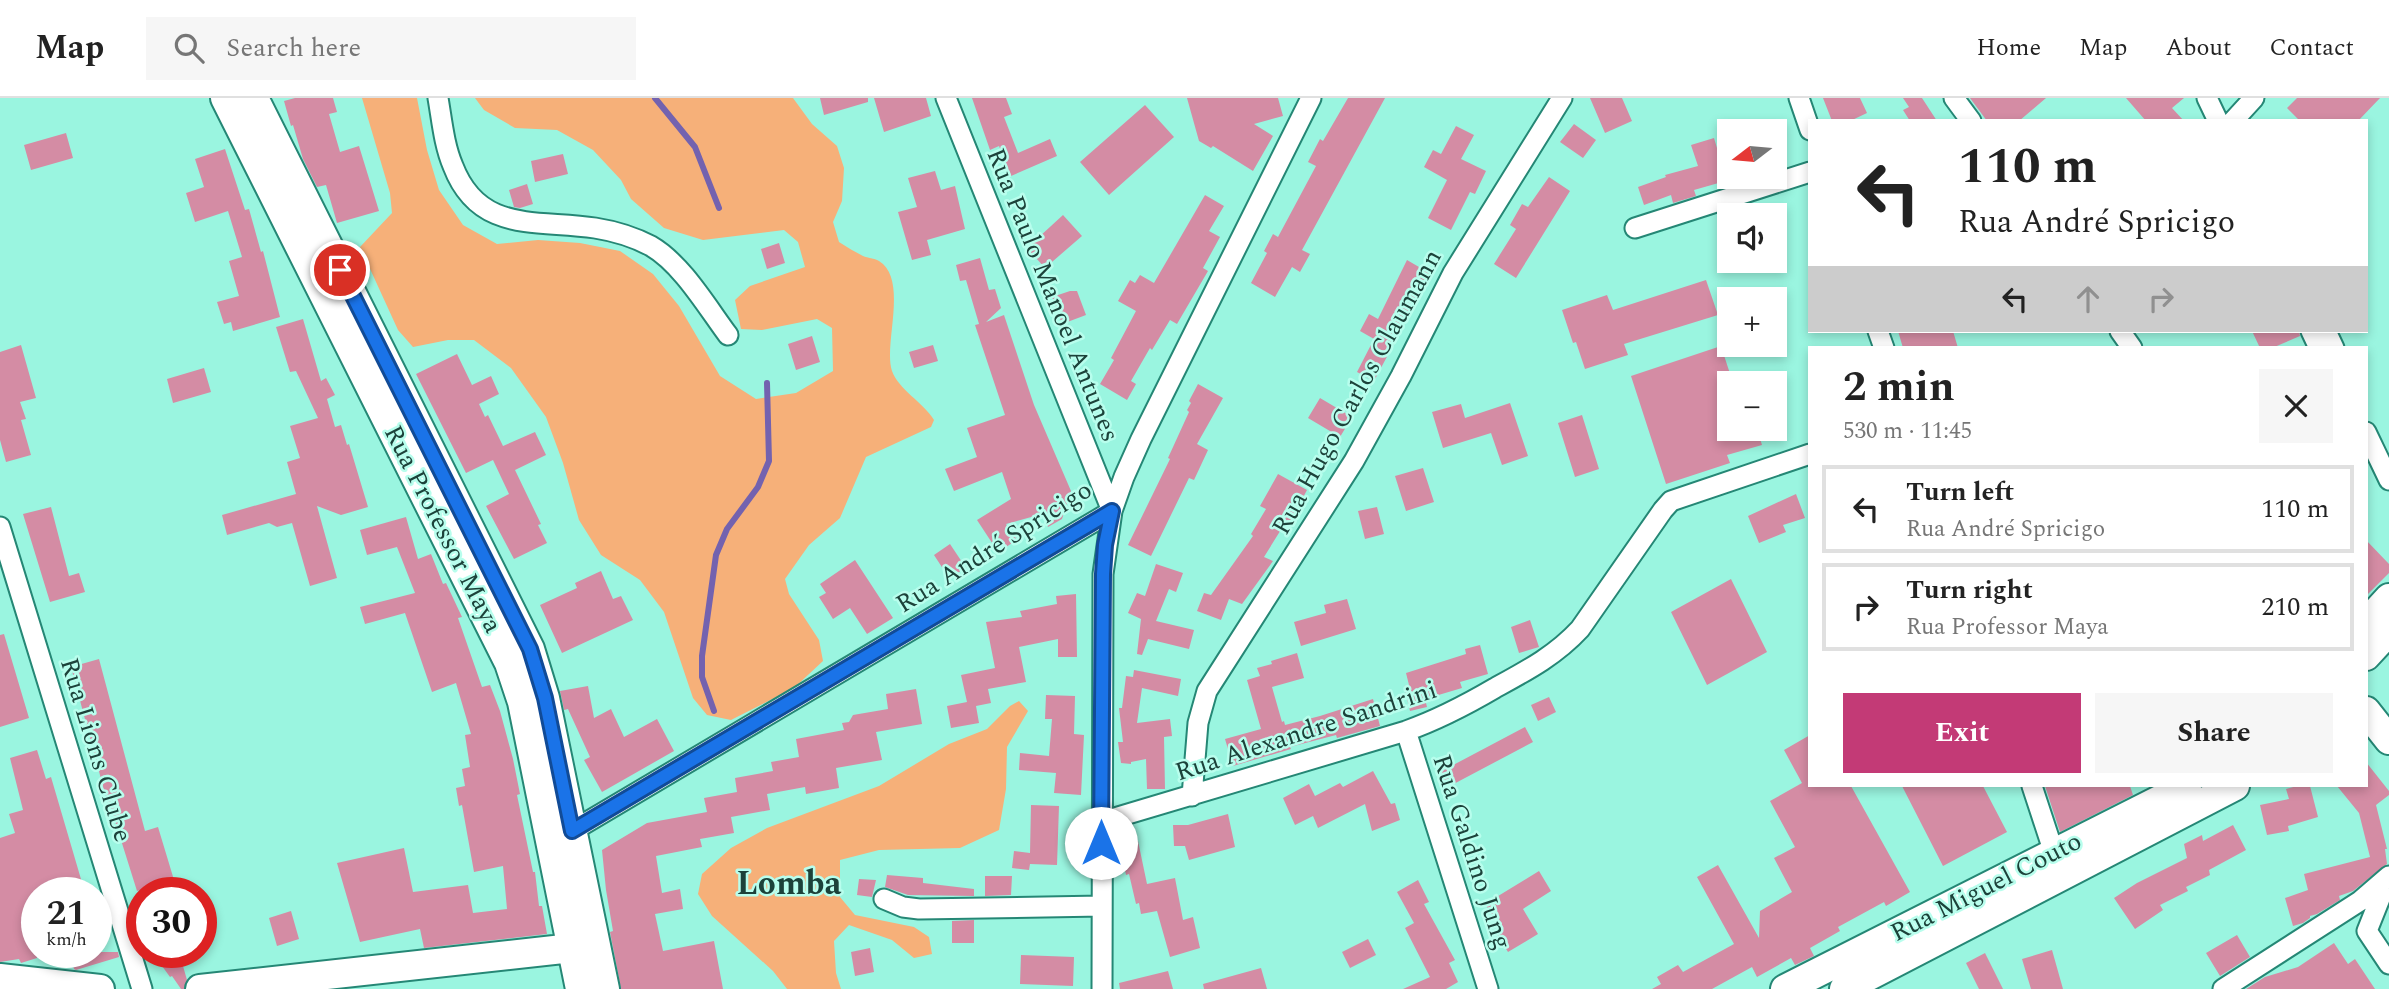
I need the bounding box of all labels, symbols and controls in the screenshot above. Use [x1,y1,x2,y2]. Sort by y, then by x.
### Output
search box [146,17,636,80]
text: Map [35,23,104,73]
text: Search here [226,28,361,68]
icon: search [170,29,208,67]
text: Home [1976,30,2041,66]
text: Map [2079,30,2127,66]
text: About [2165,30,2231,66]
text: Contact [2269,30,2354,66]
north arrow [1717,119,1787,189]
map controls [1717,119,1787,441]
text: 110 m [1958,130,2097,205]
street label: Rua Paulo Manoel Antunes [976,142,1130,448]
icon: left [1843,147,1934,238]
text: Rua André Spricigo [1958,198,2235,247]
button: sound [1717,203,1787,273]
pin [310,240,370,300]
street label: Rua Hugo Carlos Claumann [1262,242,1452,542]
icon: arrive [321,251,359,289]
icon: left [1996,280,2034,318]
icon: ahead [2069,280,2107,318]
icon: right [2142,280,2180,318]
button: + [1717,287,1787,357]
text: 2 min [1843,356,1955,419]
button: close [2259,369,2333,443]
button: − [1717,371,1787,441]
text: 530 m · 11:45 [1843,414,1972,449]
street label: Rua Professor Maya [373,418,513,640]
street label: Rua André Spricigo [888,470,1100,624]
text: Turn left [1906,472,2014,512]
text: 110 m [2261,489,2329,529]
icon: left [1847,490,1885,528]
text: Rua André Spricigo [1906,512,2105,547]
text: Turn right [1906,570,2033,610]
text: 210 m [2261,587,2329,627]
icon: right [1847,588,1885,626]
text: Rua Professor Maya [1906,610,2109,645]
street label: Rua Lions Clube [49,653,143,847]
street label: Rua Alexandre Sandrini [1170,670,1442,792]
button: Exit [1843,693,2081,773]
button: Share [2095,693,2333,773]
street label: Rua Galdino Jung [1422,749,1522,955]
position arrow [1064,806,1138,880]
street label: Rua Miguel Couto [1883,821,2089,953]
district label: Lomba [736,859,842,909]
speed limit sign: 30 [126,877,217,968]
text: 21 [47,887,86,940]
text: km/h [46,926,87,953]

